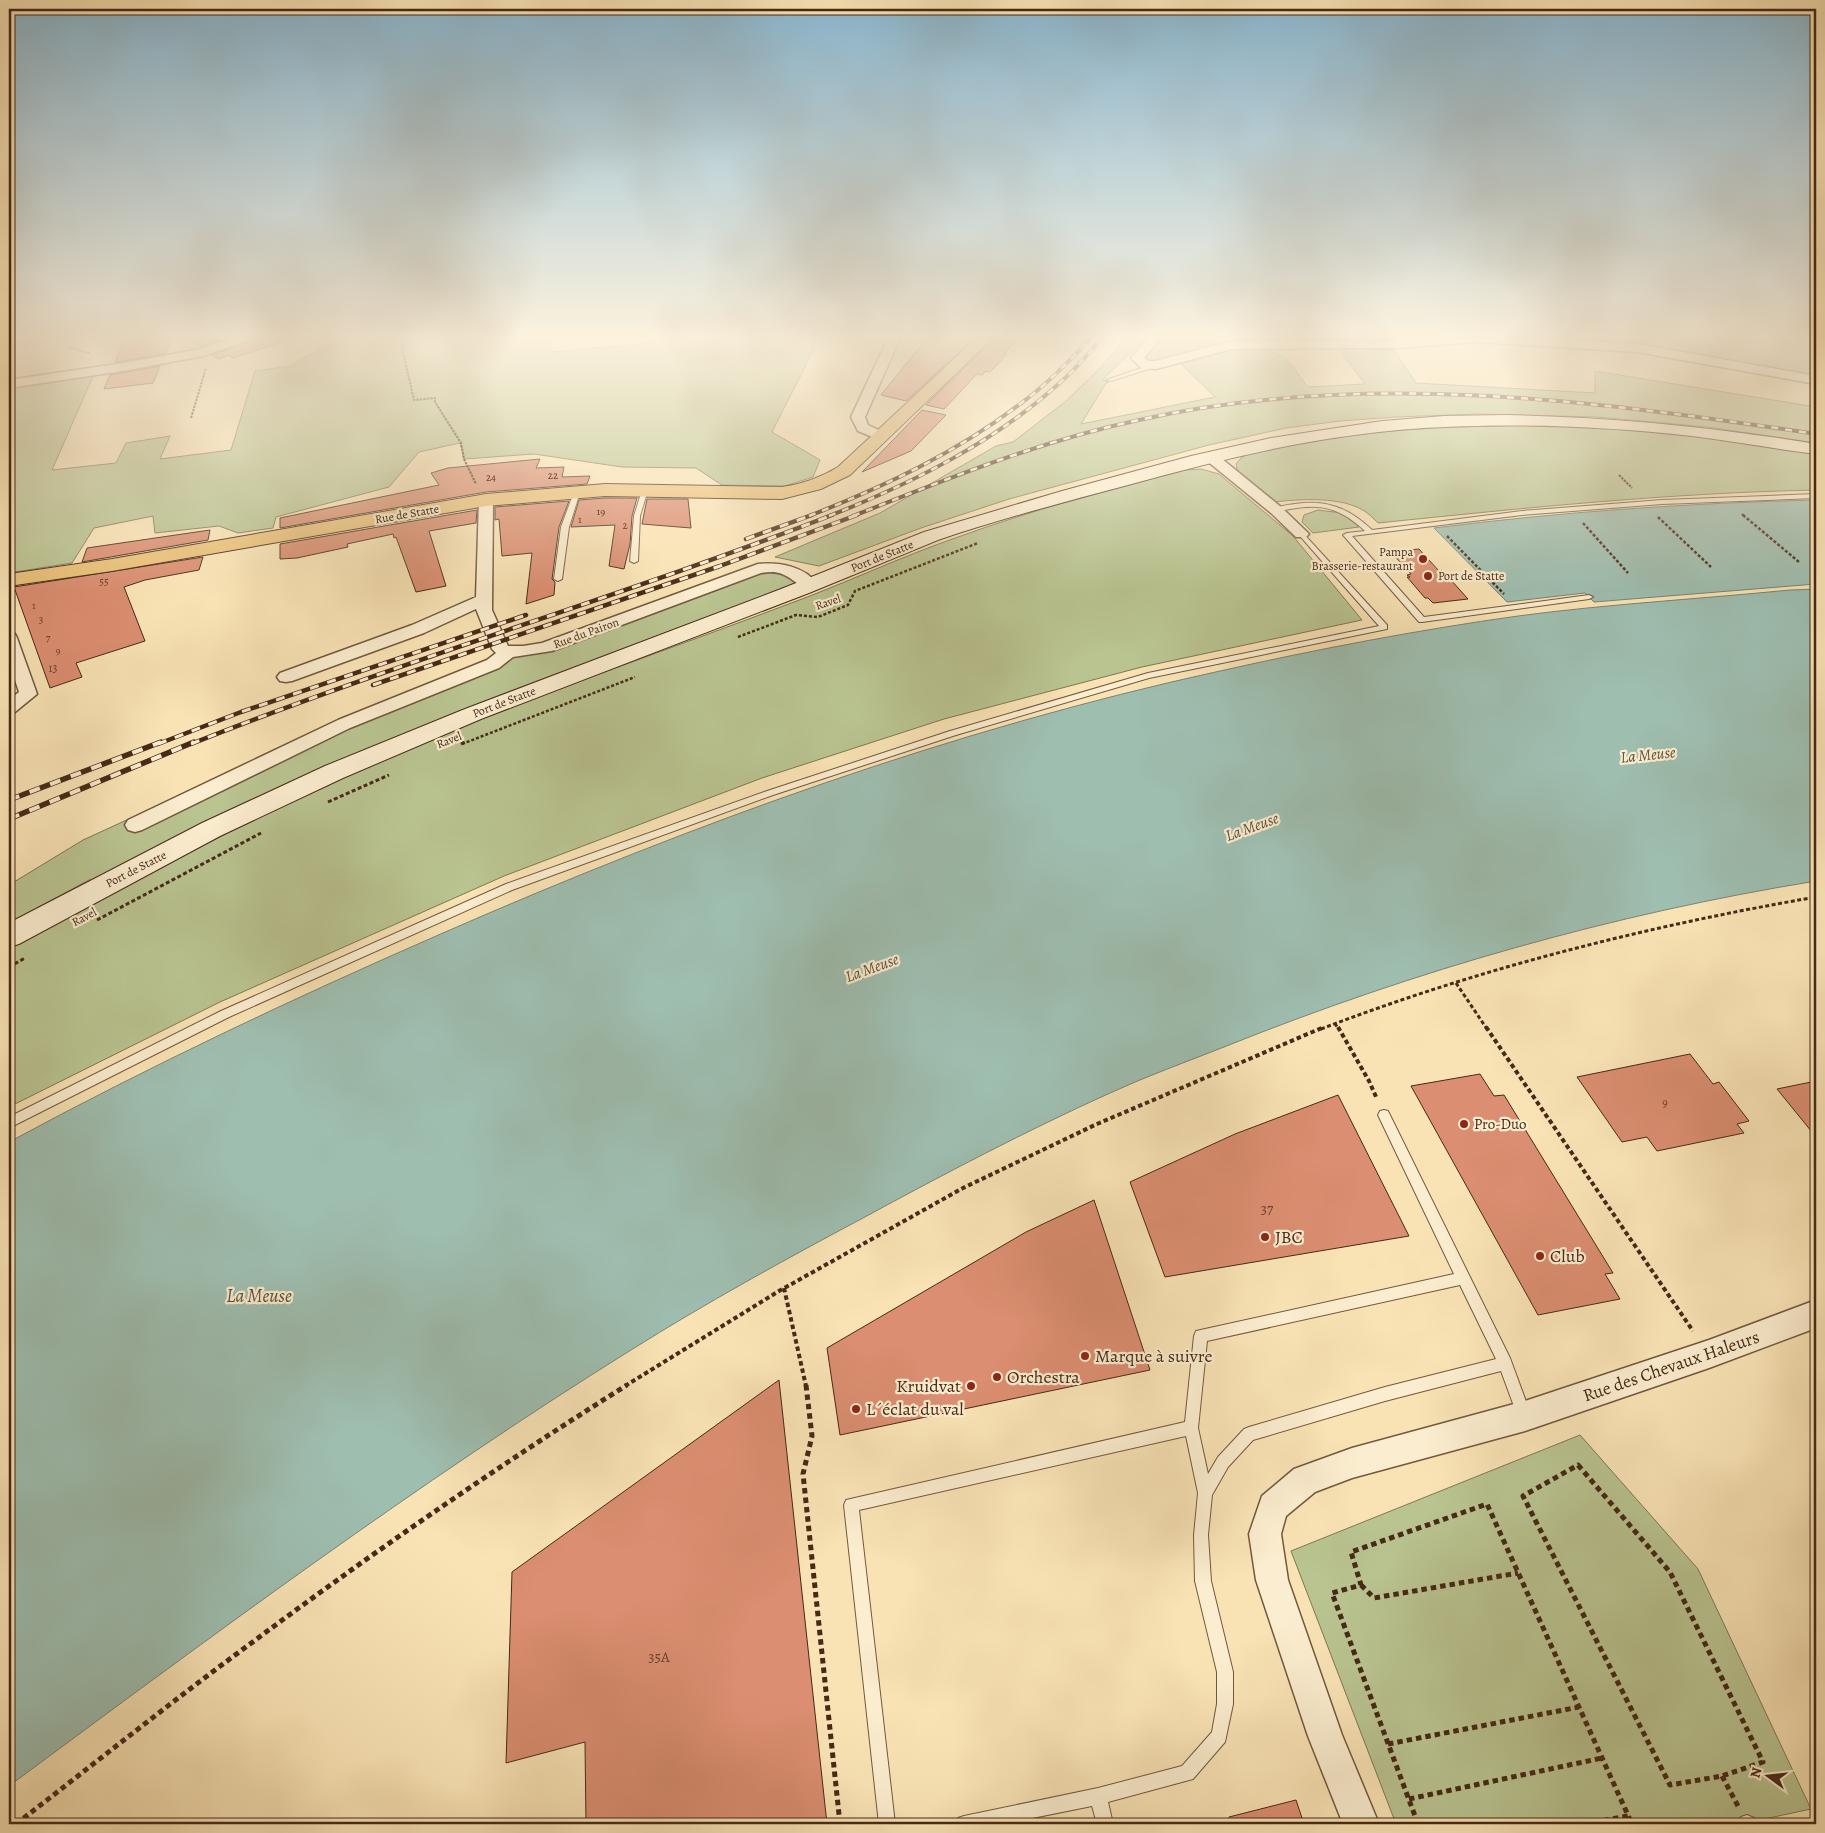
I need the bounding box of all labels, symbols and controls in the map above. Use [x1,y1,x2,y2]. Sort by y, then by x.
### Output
house number: 22 [548,468,558,483]
house number: 24 [486,470,496,485]
street label: Rue de Statte [374,501,440,527]
house number: 19 [597,504,605,519]
house number: 1 [578,512,582,527]
house number: 2 [622,518,628,533]
street label: Port de Statte [848,536,916,576]
place label: Pampa Brasserie-restaurant [1312,544,1413,574]
marker: Pampa Brasserie-restaurant [1417,553,1429,565]
place label: Port de Statte [1438,568,1504,584]
marker: Port de Statte [1422,570,1434,582]
house number: 55 [99,574,109,589]
street label: Ravel [813,590,843,614]
house number: 1 [32,598,36,613]
house number: 3 [39,612,43,627]
street label: Rue du Pairon [551,614,622,652]
house number: 7 [46,630,51,645]
house number: 9 [55,643,61,658]
house number: 13 [48,660,58,676]
street label: Port de Statte [470,683,538,721]
street label: Ravel [434,728,464,752]
water label: La Meuse [1619,741,1677,769]
water label: La Meuse [1222,807,1282,847]
street label: Port de Statte [103,847,169,891]
street label: Ravel [69,904,99,930]
water label: La Meuse [842,948,902,988]
house number: 9 [1662,1095,1668,1111]
place label: Pro-Duo [1474,1114,1527,1134]
marker: Pro-Duo [1458,1118,1470,1130]
house number: 37 [1261,1199,1274,1219]
place label: JBC [1275,1225,1303,1249]
marker: JBC [1259,1231,1271,1243]
place label: Club [1550,1244,1585,1268]
marker: Club [1534,1250,1546,1262]
water label: La Meuse [226,1283,292,1309]
street label: Rue des Chevaux Haleurs [1580,1325,1762,1407]
place label: Marque à suivre [1095,1344,1213,1368]
marker: Marque à suivre [1079,1350,1091,1362]
place label: Orchestra [1007,1365,1080,1389]
marker: Orchestra [991,1371,1003,1383]
place label: Kruidvat [896,1374,961,1398]
marker: Kruidvat [965,1380,977,1392]
place label: L´éclat du val [866,1397,964,1421]
marker: L´éclat du val [850,1403,862,1415]
house number: 35A [648,1647,670,1667]
north arrow [1742,1750,1792,1800]
text: N [1745,1765,1766,1780]

